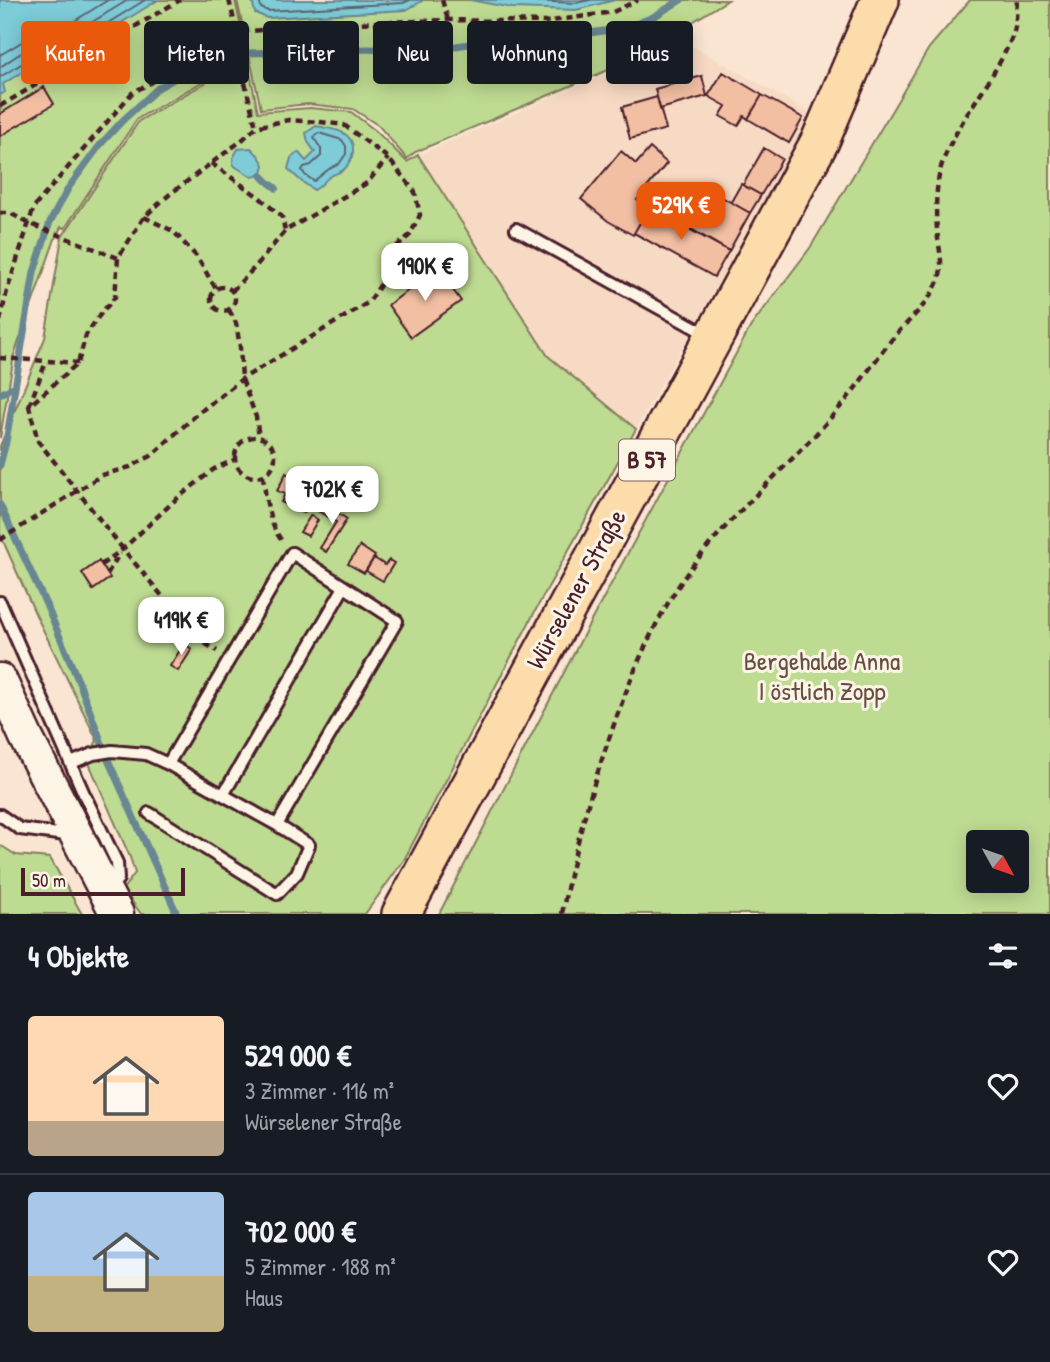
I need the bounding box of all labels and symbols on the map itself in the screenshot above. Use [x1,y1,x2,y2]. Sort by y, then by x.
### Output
pin: 529K € [624,182,738,242]
pin: 190K € [368,244,482,303]
road number: B 57 [619,439,675,480]
pin: 702K € [275,466,389,526]
street label: Würselener Straße [517,503,634,675]
pin: 419K € [124,598,238,657]
park label: Bergehalde Anna I östlich Zopp [744,643,900,708]
north arrow [966,830,1029,892]
scale bar [21,865,186,897]

